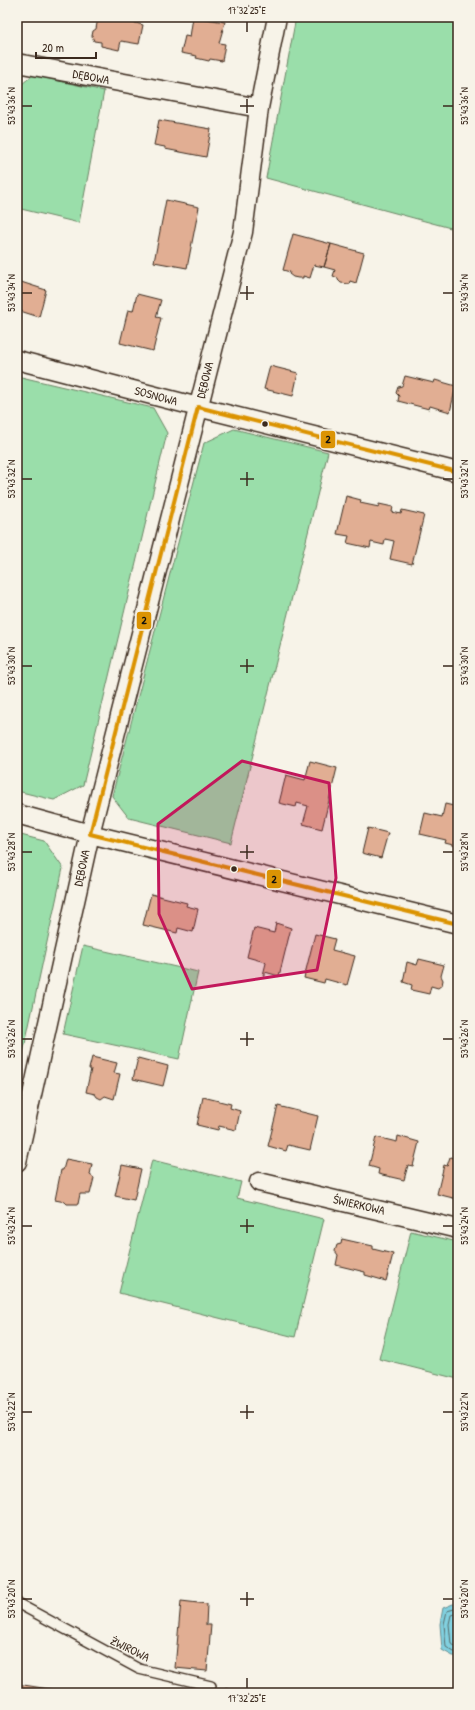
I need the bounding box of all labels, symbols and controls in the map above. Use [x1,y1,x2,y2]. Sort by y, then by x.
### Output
text: 17°32'25"E [228,4,267,17]
scale bar [36,34,96,60]
text: 20 m [42,39,64,56]
street label: DĘBOWA [71,65,111,88]
text: 53°43'36"N [5,87,18,125]
text: 53°43'36"N [458,87,471,125]
text: 53°43'34"N [5,274,18,312]
text: 53°43'34"N [458,274,471,312]
street label: DĘBOWA [192,360,217,400]
street label: SOSNOWA [133,382,180,409]
unlabelled marker [260,419,270,429]
line badge: 2 [320,430,336,449]
text: 2 [325,432,331,446]
text: 53°43'32"N [5,460,18,498]
text: 53°43'32"N [458,460,471,498]
line badge: 2 [136,611,152,630]
text: 2 [141,613,147,627]
text: 53°43'30"N [5,647,18,685]
text: 53°43'30"N [458,647,471,685]
text: 53°43'28"N [5,833,18,871]
text: 53°43'28"N [458,833,471,871]
street label: DĘBOWA [69,848,94,888]
unlabelled marker [229,864,239,874]
line badge: 2 [266,869,282,889]
text: 2 [271,872,277,886]
text: 53°43'26"N [5,1020,18,1058]
text: 53°43'26"N [458,1020,471,1058]
street label: ŚWIERKOWA [332,1190,387,1219]
text: 53°43'24"N [5,1207,18,1245]
text: 53°43'24"N [458,1207,471,1245]
text: 53°43'22"N [5,1393,18,1431]
text: 53°43'22"N [458,1393,471,1431]
text: 53°43'20"N [5,1580,18,1618]
text: 53°43'20"N [458,1580,471,1618]
street label: ŻWIROWA [108,1632,153,1665]
text: 17°32'25"E [228,1692,267,1705]

